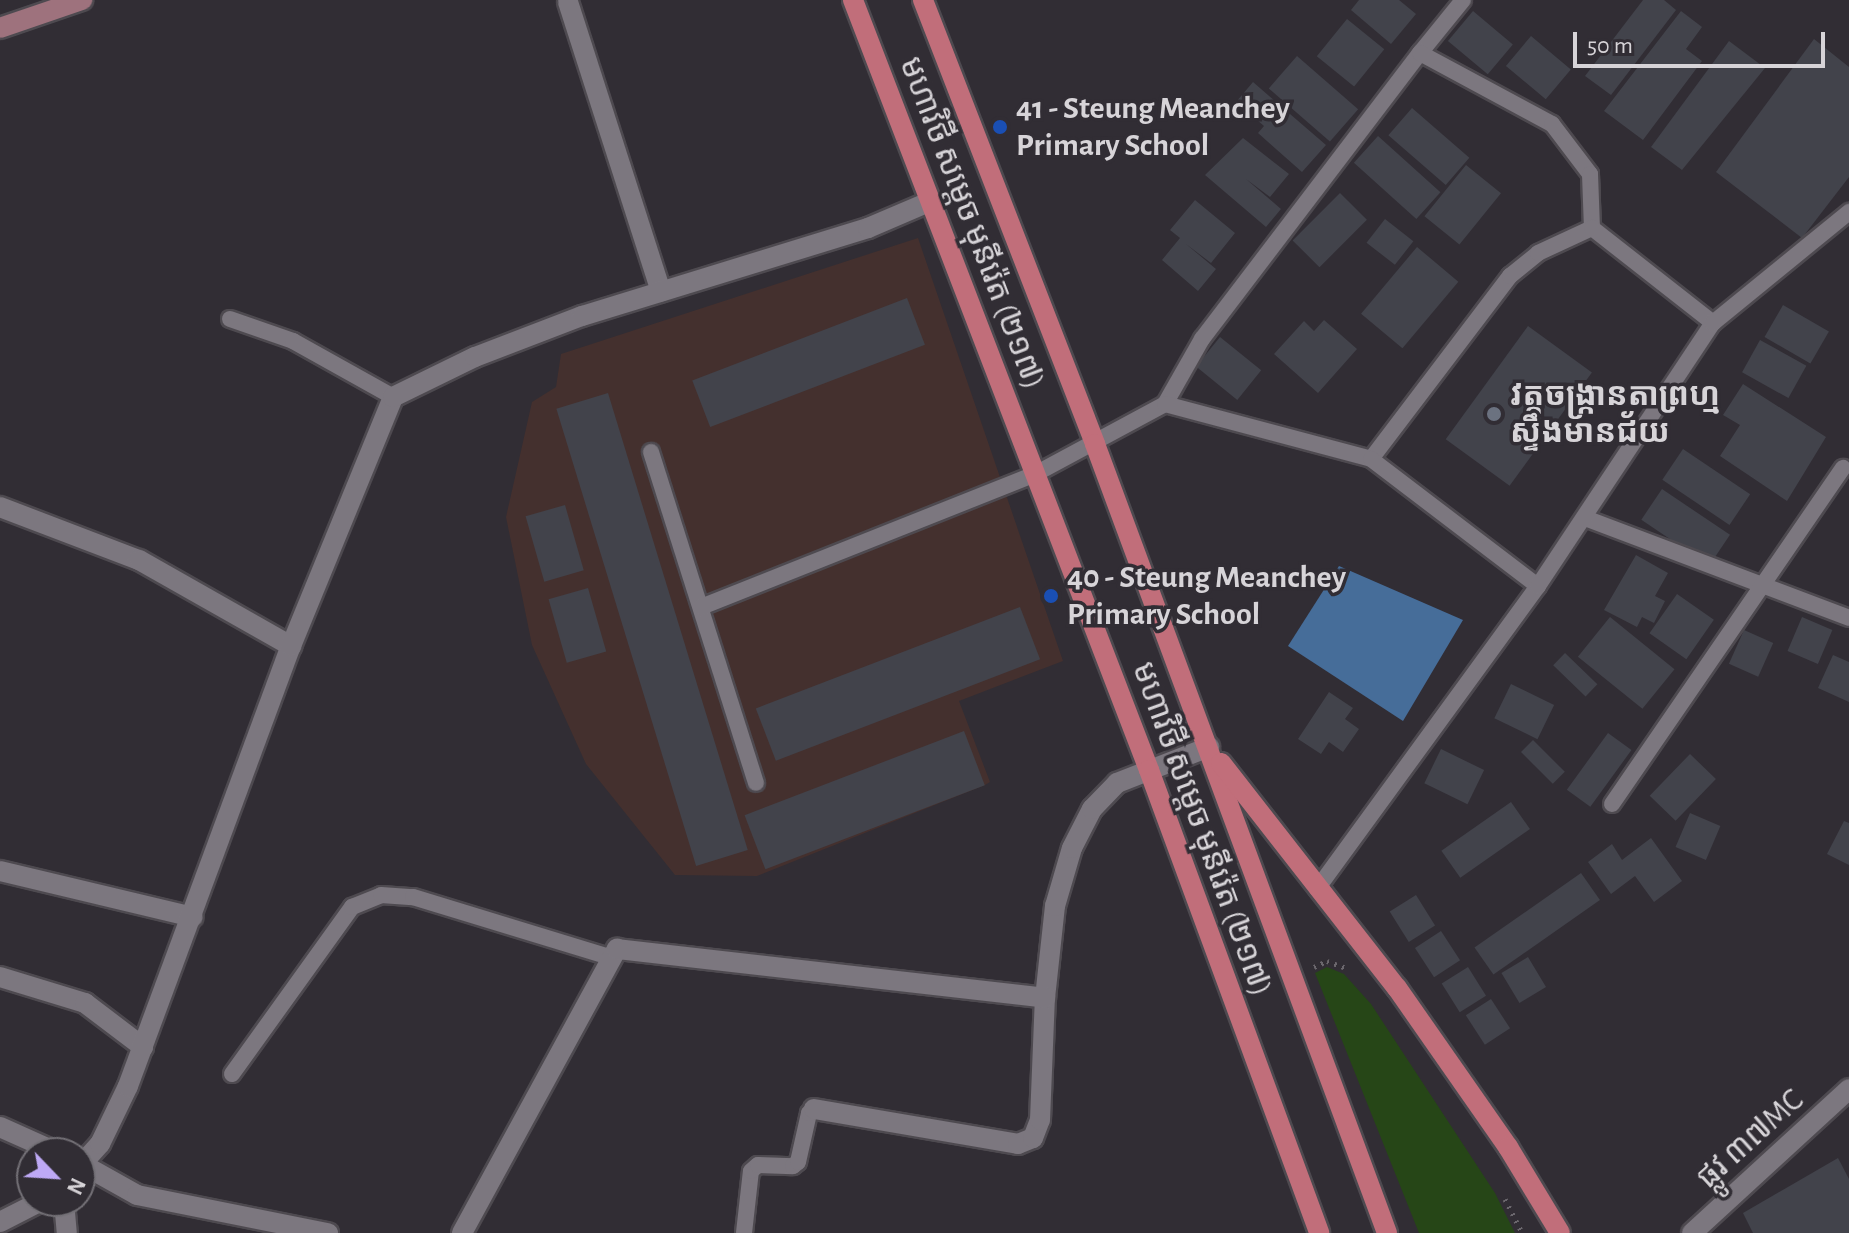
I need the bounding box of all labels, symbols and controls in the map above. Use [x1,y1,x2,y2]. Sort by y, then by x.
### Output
scale bar [1577,16,1829,66]
text: 50 m [1587,34,1633,58]
street label: មហាវិថី សម្តេច មុនីរ៉េត (២១៧) [891,52,1053,394]
place label: 41 - Steung Meanchey Primary School [1016,90,1290,165]
marker: 41 - Steung Meanchey Primary School [991,118,1009,136]
place label: វត្តចង្ក្រានតាព្រហ្ម ស្ទឹងមានជ័យ [1510,377,1720,452]
marker: វត្តចង្ក្រានតាព្រហ្ម ស្ទឹងមានជ័យ [1485,405,1503,423]
place label: 40 - Steung Meanchey Primary School [1067,559,1346,634]
marker: 40 - Steung Meanchey Primary School [1042,587,1060,605]
street label: មហាវិថី សម្តេច មុនីរ៉េត (២១៧) [1124,657,1280,1001]
street label: ផ្លូវ ៣៧MC [1689,1081,1811,1197]
north arrow [16,1137,96,1217]
text: N [63,1175,89,1198]

